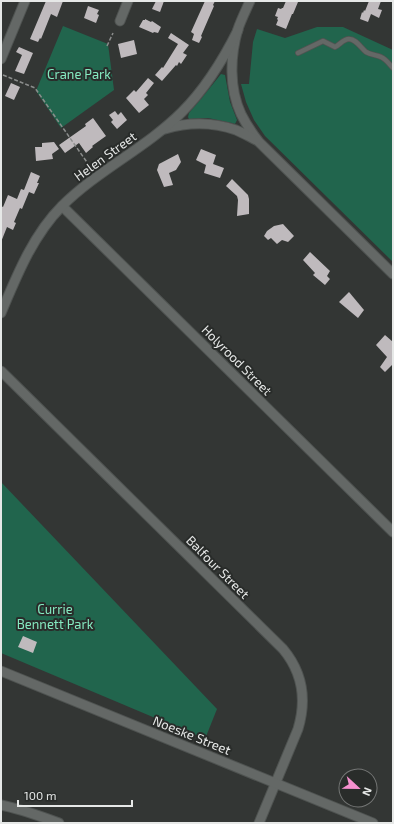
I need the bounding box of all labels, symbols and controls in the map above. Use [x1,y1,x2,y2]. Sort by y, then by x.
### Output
park label: Crane Park [47,66,111,82]
street label: Helen Street [71,128,139,184]
street label: Holyrood Street [199,322,276,399]
street label: Balfour Street [183,532,253,602]
park label: Currie Bennett Park [17,601,94,632]
street label: Noeske Street [151,712,233,758]
north arrow [338,768,378,808]
scale bar [18,782,132,808]
text: N [360,786,375,798]
text: 100 m [24,788,56,802]

